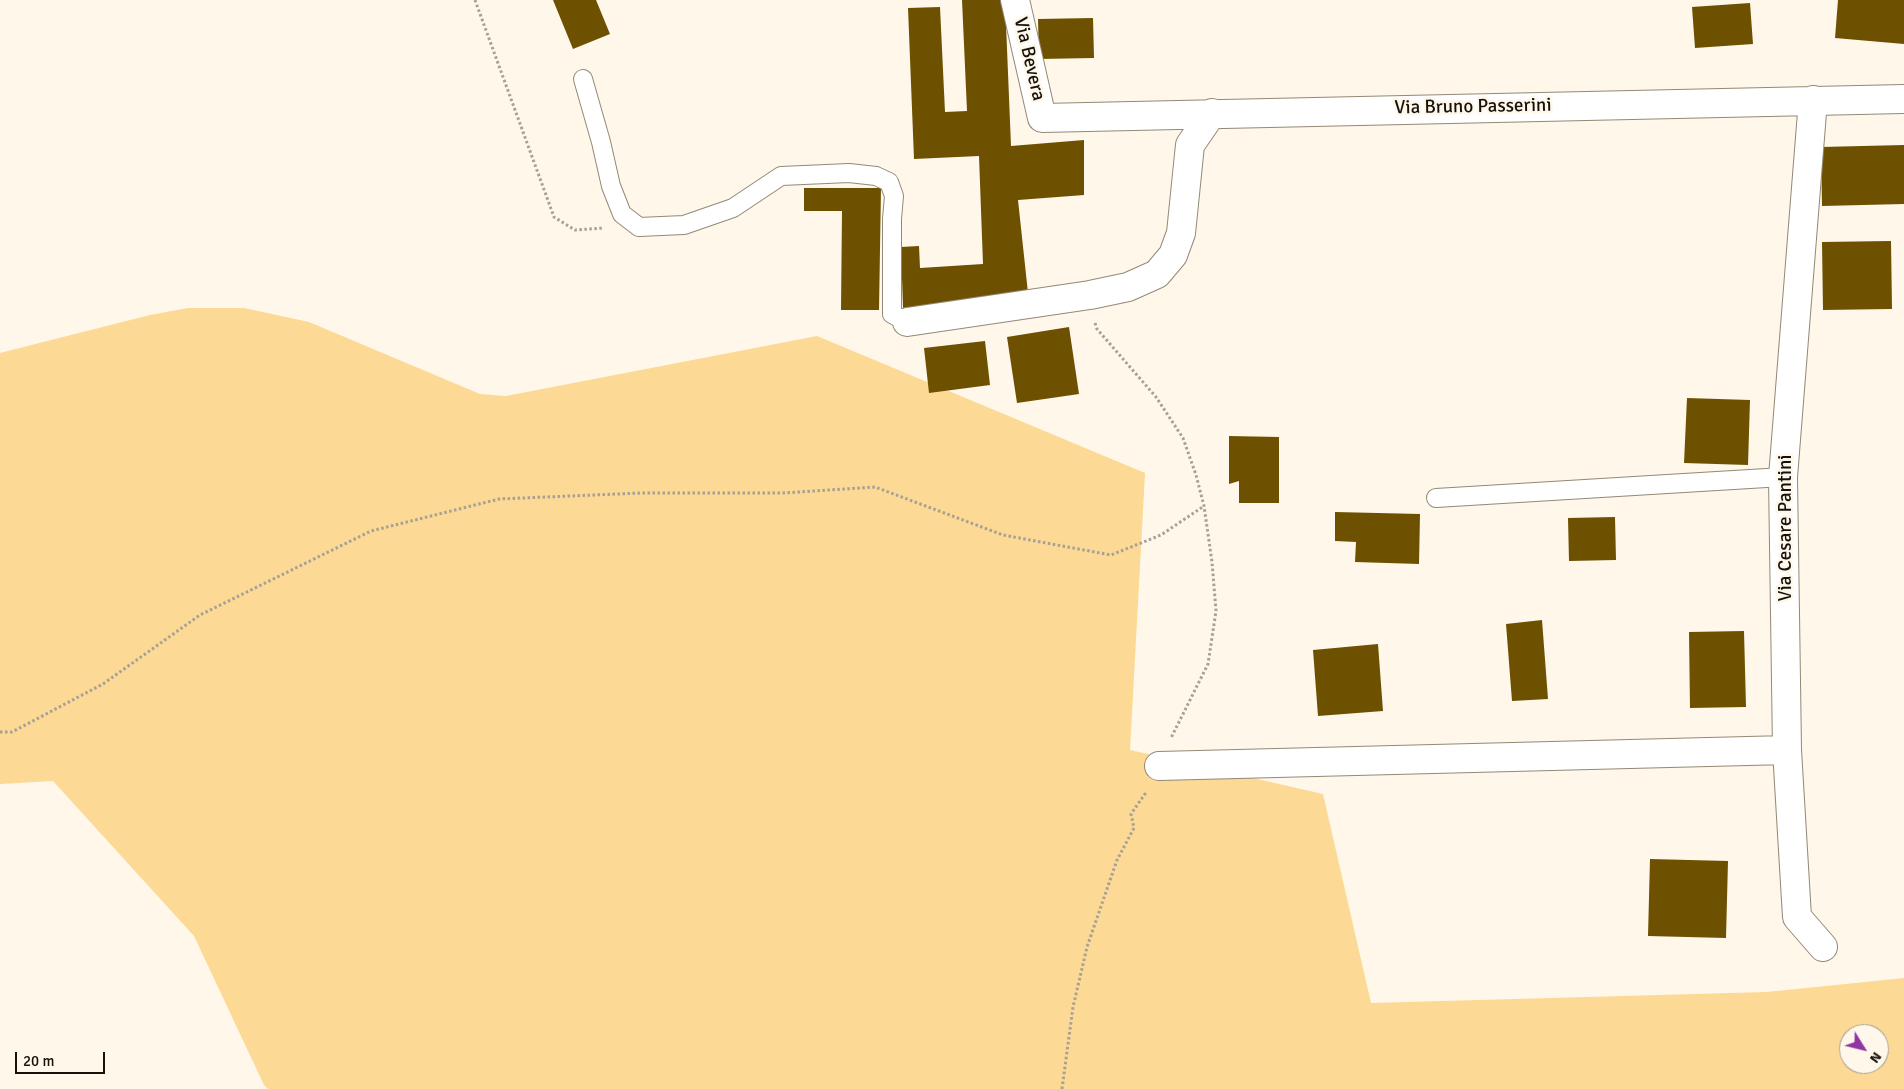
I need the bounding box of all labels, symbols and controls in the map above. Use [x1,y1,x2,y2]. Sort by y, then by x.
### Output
street label: Via Bevera [1008,15,1050,103]
street label: Via Bruno Passerini [1394,94,1552,120]
street label: Via Cesare Pantini [1775,455,1797,601]
north arrow [1839,1024,1889,1074]
scale bar [18,1042,108,1074]
text: N [1866,1049,1885,1066]
text: 20 m [23,1052,54,1070]

